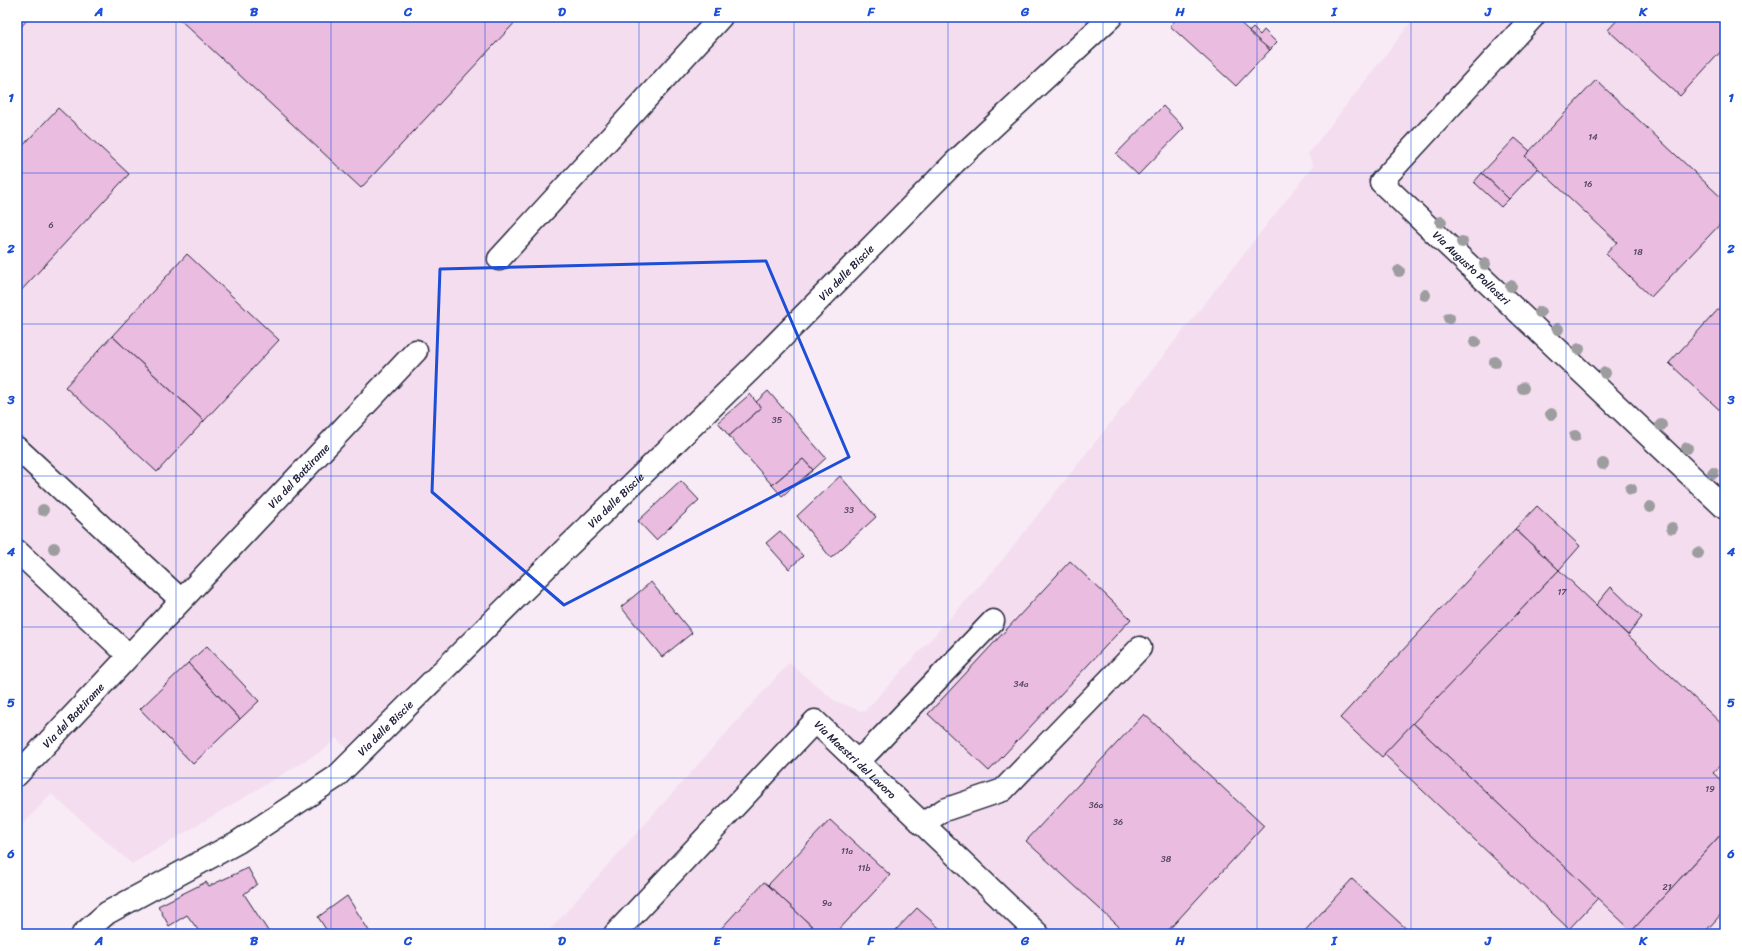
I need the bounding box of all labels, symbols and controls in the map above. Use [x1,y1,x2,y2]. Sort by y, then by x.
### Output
text: A [94,0,103,23]
text: B [250,0,259,23]
text: C [403,0,413,23]
text: D [558,0,566,23]
text: E [713,0,722,23]
text: F [866,0,875,23]
text: G [1020,0,1030,23]
text: H [1174,0,1185,23]
text: I [1330,0,1338,23]
text: J [1484,0,1492,23]
text: K [1638,0,1648,23]
text: 1 [8,86,14,109]
text: 1 [1728,86,1734,109]
house number: 14 [1588,129,1598,145]
house number: 16 [1584,176,1592,192]
house number: 6 [48,217,54,233]
street label: Via Augusto Pollastri [1428,226,1516,310]
text: 2 [6,237,15,260]
text: 2 [1726,237,1735,260]
street label: Via delle Biscie [814,239,879,305]
house number: 18 [1633,244,1643,260]
text: 3 [6,388,15,411]
text: 3 [1726,388,1735,411]
house number: 35 [772,412,783,428]
street label: Via del Battirame [263,438,335,513]
street label: Via delle Biscie [583,468,649,532]
house number: 33 [844,502,854,518]
text: 4 [6,540,16,563]
text: 4 [1726,540,1736,563]
house number: 17 [1557,584,1567,600]
house number: 34a [1013,676,1029,692]
street label: Via del Battirame [38,678,109,752]
text: 5 [7,691,15,714]
text: 5 [1727,691,1735,714]
street label: Via delle Biscie [353,695,418,761]
street label: Via Maestri del Lavoro [810,716,901,804]
house number: 19 [1705,781,1715,797]
house number: 36a [1089,797,1104,813]
house number: 36 [1113,814,1123,830]
text: 6 [6,842,15,865]
text: 6 [1726,842,1735,865]
house number: 11a [841,843,854,859]
house number: 38 [1161,851,1172,867]
house number: 11b [858,860,870,876]
house number: 21 [1662,879,1672,895]
house number: 9a [822,895,833,911]
text: A [94,929,103,951]
text: B [250,929,259,951]
text: C [403,929,413,951]
text: D [558,929,566,951]
text: E [713,929,722,951]
text: F [866,929,875,951]
text: G [1020,929,1030,951]
text: H [1174,929,1185,951]
text: I [1330,929,1338,951]
text: J [1484,929,1492,951]
text: K [1638,929,1648,951]

